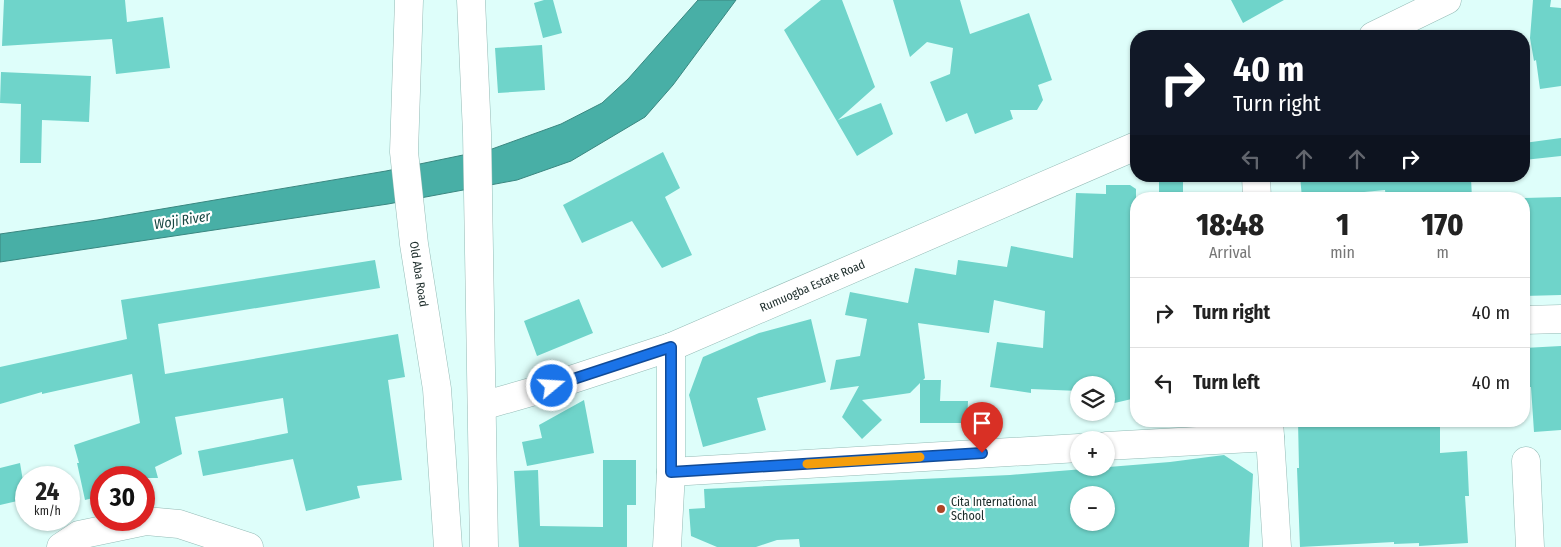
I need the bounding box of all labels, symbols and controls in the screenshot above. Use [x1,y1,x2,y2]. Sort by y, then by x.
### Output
text: 40 m [1233,48,1304,90]
icon: right [1150,50,1215,115]
text: Turn right [1233,90,1321,117]
icon: left [1237,145,1265,173]
icon: ahead [1290,145,1318,173]
icon: ahead [1343,145,1371,173]
icon: right [1396,145,1424,173]
water label: Woji River [153,207,213,233]
text: 18:48 [1196,207,1264,243]
text: 1 [1336,207,1349,243]
text: 170 [1421,207,1464,243]
street label: Old Aba Road [407,240,431,308]
text: Arrival [1209,243,1251,262]
text: min [1330,243,1355,262]
text: m [1436,243,1449,262]
street label: Rumuogba Estate Road [758,257,867,315]
icon: right [1150,299,1178,327]
text: Turn right [1193,301,1270,324]
text: 40 m [1472,301,1510,324]
position arrow [525,359,577,411]
icon: left [1150,369,1178,397]
text: Turn left [1193,371,1260,394]
text: 40 m [1472,371,1510,394]
map controls [1070,376,1115,531]
button: layers [1070,376,1115,421]
pin [961,402,1003,453]
icon: arrive [968,409,996,437]
button: + [1070,431,1115,476]
speed limit sign: 30 [90,466,155,531]
text: 24 [36,477,59,507]
button: − [1070,486,1115,531]
place label: Cita International School [951,495,1037,523]
marker: Cita International School [935,503,947,515]
text: km/h [34,504,61,518]

